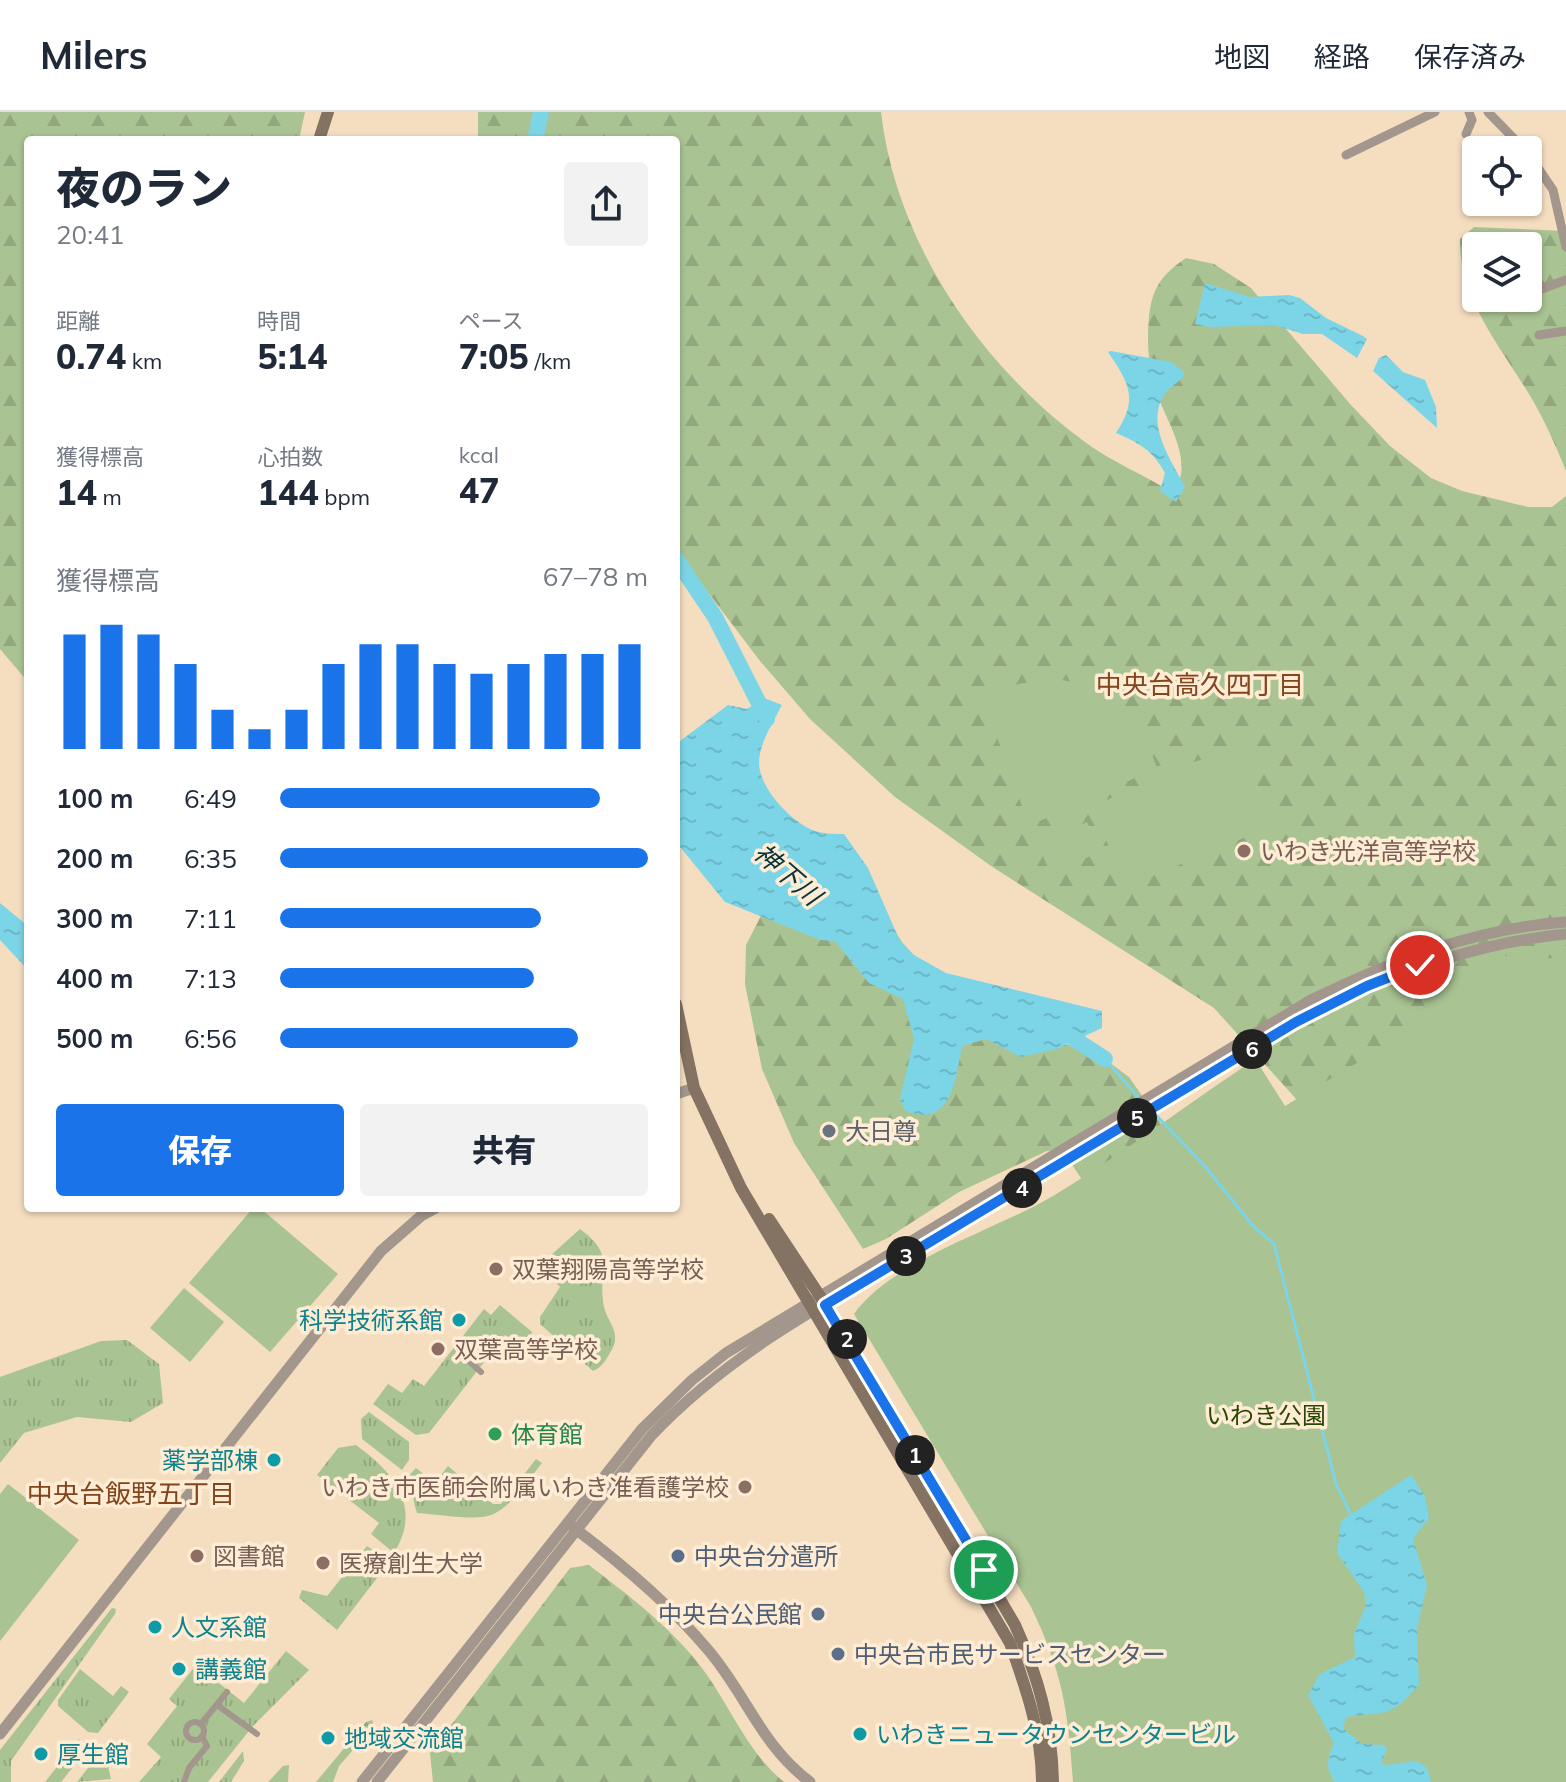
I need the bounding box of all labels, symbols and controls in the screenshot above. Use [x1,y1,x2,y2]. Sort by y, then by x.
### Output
text: Milers [40,31,148,79]
text: 地図 [1214,39,1270,74]
text: 経路 [1314,39,1370,74]
text: 保存済み [1414,39,1526,74]
map controls [1462,136,1542,312]
button: locate [1462,136,1542,216]
text: 夜のラン [56,160,232,215]
button: share [564,162,648,246]
text: 20:41 [56,218,124,251]
button: layers [1462,232,1542,312]
text: 距離 [56,307,100,335]
text: 時間 [257,307,301,335]
text: ペース [459,307,524,335]
text: 0.74 [56,335,126,378]
text: 5:14 [257,335,327,378]
text: 7:05 [459,335,529,378]
text: km [126,347,162,375]
text: /km [529,347,571,375]
text: kcal [459,441,499,469]
text: 獲得標高 [56,443,144,471]
text: 心拍数 [257,443,323,471]
text: 47 [459,469,499,512]
text: 14 [56,471,97,514]
text: 144 [257,471,319,514]
text: m [97,483,122,511]
text: bpm [319,483,370,511]
text: 67–78 m [543,560,648,593]
text: 獲得標高 [56,564,160,597]
district label: 中央台高久四丁目 [1096,668,1304,701]
text: 100 m [56,782,133,815]
text: 6:49 [184,782,237,815]
water label: 神下川 [748,836,831,914]
place label: いわき光洋高等学校 [1260,836,1476,866]
text: 200 m [56,842,133,875]
text: 6:35 [184,842,237,875]
marker: いわき光洋高等学校 [1235,842,1253,860]
text: 300 m [56,902,133,935]
text: 7:11 [184,902,237,935]
pin [1386,931,1454,999]
icon: check [1398,943,1442,987]
text: 400 m [56,962,133,995]
text: 7:13 [184,962,237,995]
text: 500 m [56,1022,133,1055]
text: 6:56 [184,1022,237,1055]
pin: 6 [1232,1029,1272,1069]
text: 6 [1245,1035,1259,1063]
pin: 5 [1117,1098,1157,1138]
button: 保存 [56,1104,344,1196]
button: 共有 [360,1104,648,1196]
text: 5 [1130,1104,1144,1132]
place label: 大日尊 [845,1116,917,1146]
marker: 大日尊 [820,1122,838,1140]
pin: 4 [1002,1168,1042,1208]
text: 4 [1015,1174,1029,1202]
pin: 3 [886,1236,926,1276]
text: 3 [899,1242,913,1270]
place label: 双葉翔陽高等学校 [512,1254,704,1284]
marker: 双葉翔陽高等学校 [487,1260,505,1278]
place label: 科学技術系館 [299,1305,443,1335]
marker: 科学技術系館 [450,1311,468,1329]
pin: 2 [827,1319,867,1359]
text: 2 [840,1325,854,1353]
place label: 双葉高等学校 [454,1334,598,1364]
marker: 双葉高等学校 [429,1340,447,1358]
park label: いわき公園 [1206,1400,1326,1430]
place label: 体育館 [511,1419,583,1449]
marker: 体育館 [486,1425,504,1443]
pin: 1 [895,1435,935,1475]
text: 1 [908,1441,922,1469]
place label: 薬学部棟 [162,1445,258,1475]
marker: 薬学部棟 [265,1451,283,1469]
place label: いわき市医師会附属いわき准看護学校 [321,1472,729,1502]
district label: 中央台飯野五丁目 [27,1477,235,1510]
marker: いわき市医師会附属いわき准看護学校 [736,1478,754,1496]
pin [950,1536,1018,1604]
place label: 図書館 [213,1541,285,1571]
place label: 中央台分遣所 [694,1541,838,1571]
marker: 図書館 [188,1547,206,1565]
marker: 中央台分遣所 [669,1547,687,1565]
place label: 医療創生大学 [339,1548,483,1578]
icon: arrive [962,1548,1006,1592]
marker: 医療創生大学 [314,1554,332,1572]
place label: 中央台公民館 [658,1599,802,1629]
marker: 中央台公民館 [809,1605,827,1623]
place label: 人文系館 [171,1612,267,1642]
marker: 人文系館 [146,1618,164,1636]
place label: 中央台市民サービスセンター [854,1639,1166,1669]
marker: 中央台市民サービスセンター [829,1645,847,1663]
place label: 講義館 [195,1654,267,1684]
marker: 講義館 [170,1660,188,1678]
place label: いわきニュータウンセンタービル [876,1719,1236,1749]
place label: 地域交流館 [344,1723,464,1753]
marker: いわきニュータウンセンタービル [851,1725,869,1743]
marker: 地域交流館 [319,1729,337,1747]
place label: 厚生館 [57,1739,129,1769]
marker: 厚生館 [32,1745,50,1763]

